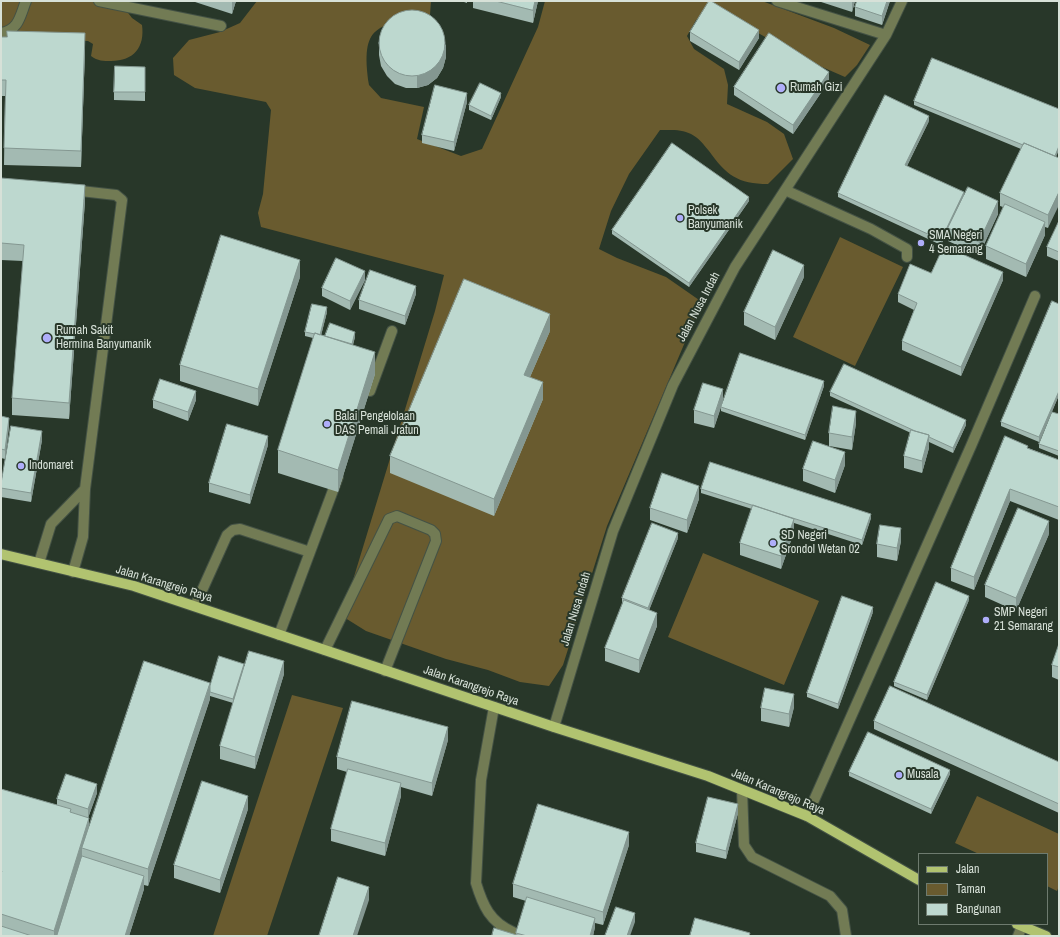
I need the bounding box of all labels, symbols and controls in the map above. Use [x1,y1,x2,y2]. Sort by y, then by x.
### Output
place label: Rumah Gizi [790,81,842,95]
marker: Rumah Gizi [775,82,787,94]
place label: Polsek Banyumanik [688,204,743,232]
marker: Polsek Banyumanik [675,213,685,223]
place label: SMA Negeri 4 Semarang [929,229,983,257]
marker: SMA Negeri 4 Semarang [916,238,926,248]
street label: Jalan Nusa Indah [675,270,723,344]
place label: Rumah Sakit Hermina Banyumanik [56,324,151,352]
marker: Rumah Sakit Hermina Banyumanik [41,332,53,344]
place label: Balai Pengelolaan DAS Pemali Jratun [335,410,419,438]
marker: Balai Pengelolaan DAS Pemali Jratun [322,419,332,429]
place label: Indomaret [29,459,73,473]
marker: Indomaret [16,461,26,471]
place label: SD Negeri Srondol Wetan 02 [781,529,860,557]
marker: SD Negeri Srondol Wetan 02 [768,538,778,548]
street label: Jalan Karangrejo Raya [114,562,214,606]
street label: Jalan Nusa Indah [558,570,594,648]
place label: SMP Negeri 21 Semarang [994,606,1053,634]
marker: SMP Negeri 21 Semarang [981,615,991,625]
street label: Jalan Karangrejo Raya [421,663,521,709]
street label: Jalan Karangrejo Raya [729,766,827,818]
place label: Musala [907,768,939,782]
marker: Musala [894,770,904,780]
legend [918,853,1048,925]
text: Jalan [956,861,980,877]
text: Taman [956,881,986,897]
text: Bangunan [956,901,1001,917]

